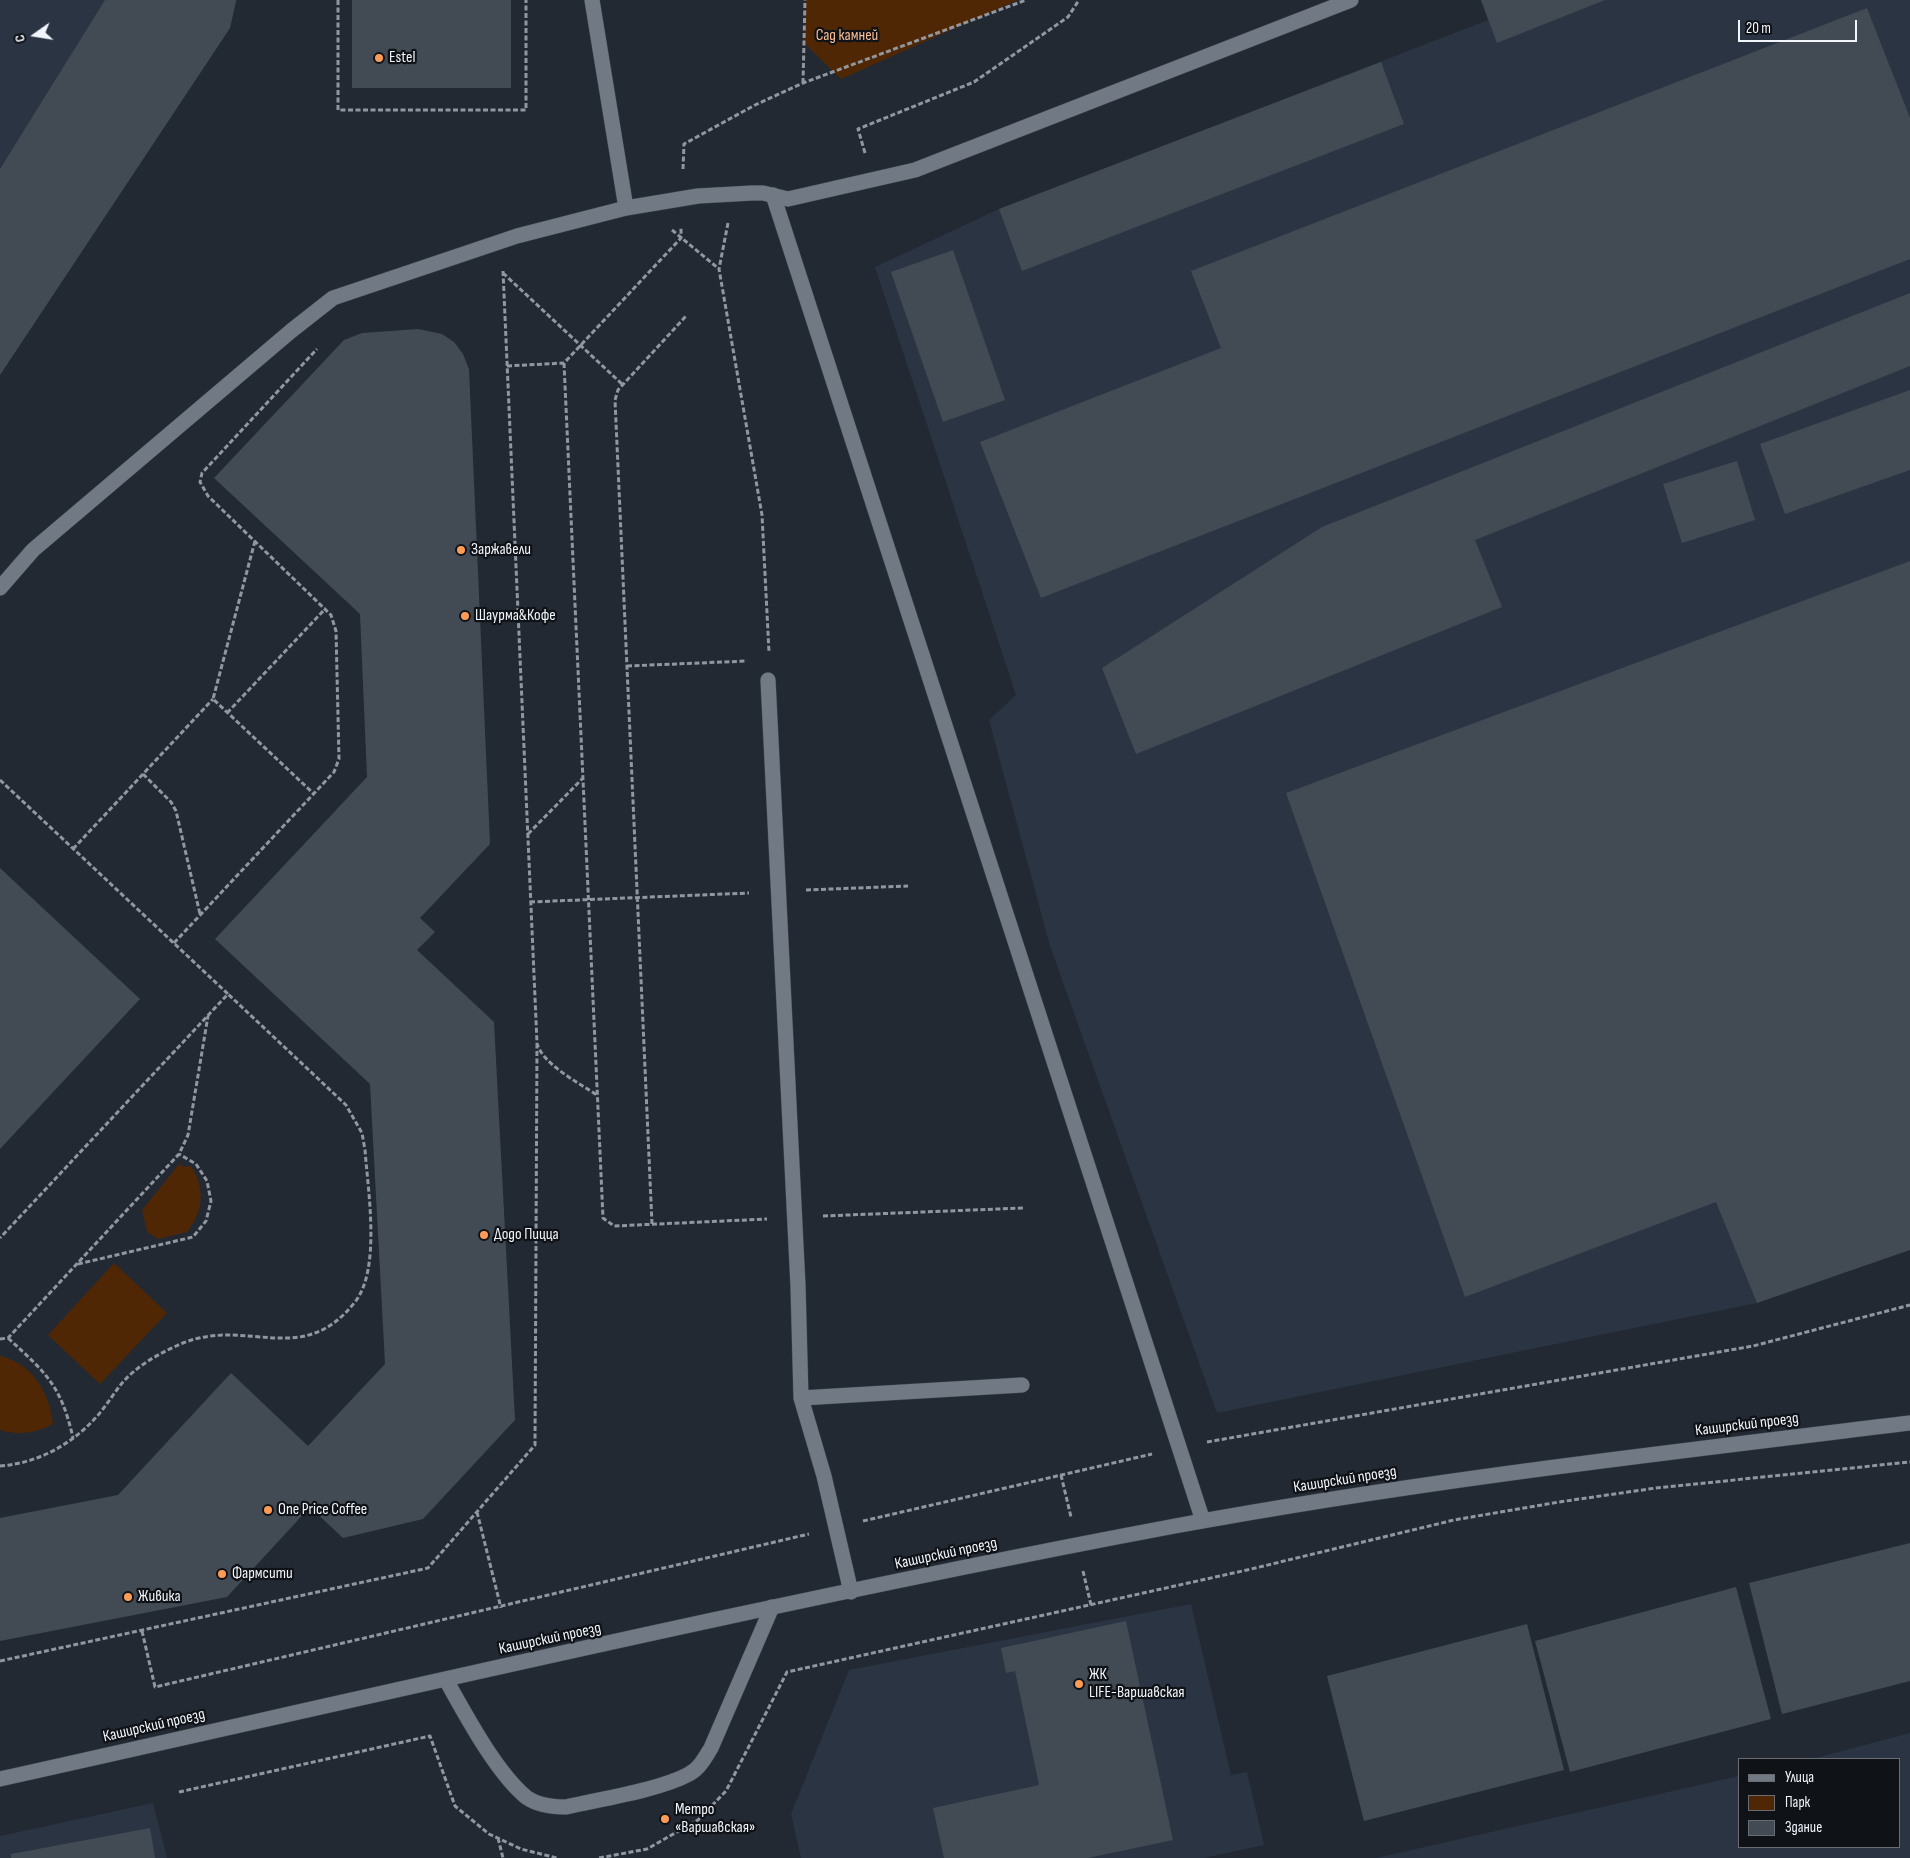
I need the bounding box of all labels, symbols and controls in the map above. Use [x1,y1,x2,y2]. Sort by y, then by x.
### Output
north arrow [10,10,60,60]
scale bar [1740,10,1859,42]
text: 20 m [1746,19,1771,38]
park label: Сад камней [816,26,878,46]
text: С [11,33,29,44]
place label: Estel [389,48,415,68]
marker: Estel [373,52,385,64]
place label: Заржавели [471,540,531,560]
marker: Заржавели [455,544,467,556]
place label: Шаурма&Кофе [475,606,556,626]
marker: Шаурма&Кофе [459,610,471,622]
place label: Додо Пицца [494,1225,559,1245]
marker: Додо Пицца [478,1229,490,1241]
street label: Каширский проезд [1694,1409,1800,1441]
street label: Каширский проезд [1292,1462,1398,1498]
place label: One Price Coffee [278,1500,367,1520]
marker: One Price Coffee [262,1504,274,1516]
street label: Каширский проезд [893,1534,999,1574]
place label: Фармсити [232,1564,293,1584]
marker: Фармсити [216,1568,228,1580]
place label: Живика [138,1587,181,1607]
marker: Живика [122,1591,134,1603]
street label: Каширский проезд [497,1619,603,1659]
place label: ЖК LIFE-Варшавская [1089,1665,1185,1703]
marker: ЖК LIFE-Варшавская [1073,1678,1085,1690]
street label: Каширский проезд [101,1705,207,1747]
legend [1738,1758,1900,1848]
text: Улица [1785,1768,1814,1787]
text: Парк [1785,1793,1810,1812]
place label: Метро «Варшавская» [675,1800,755,1838]
marker: Метро «Варшавская» [659,1813,671,1825]
text: Здание [1785,1818,1822,1837]

